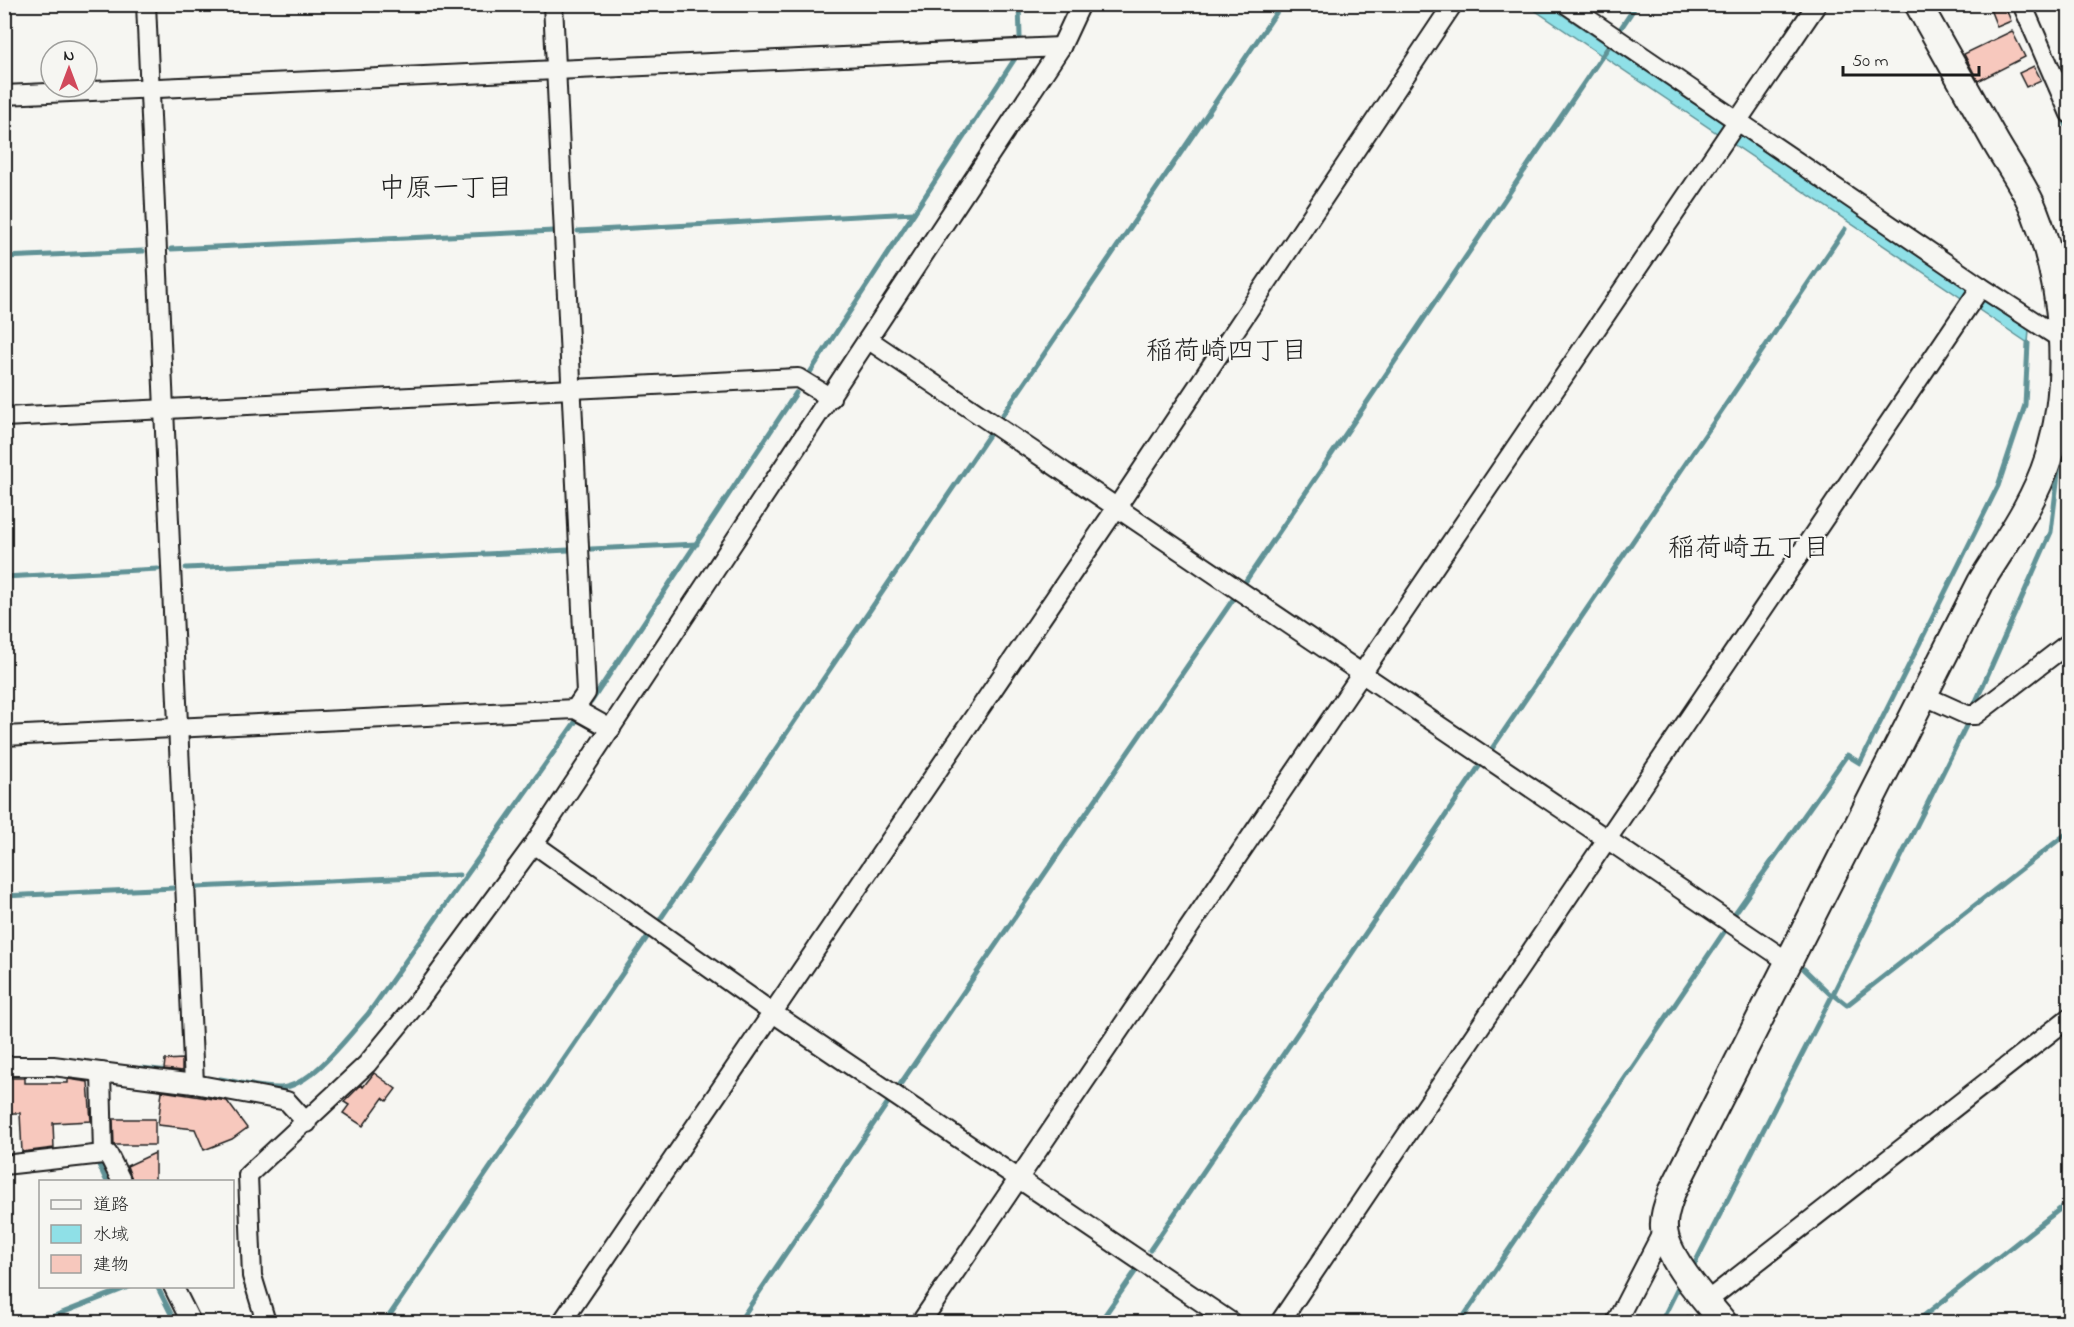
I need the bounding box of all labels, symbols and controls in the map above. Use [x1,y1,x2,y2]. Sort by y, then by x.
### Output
north arrow [39,39,99,99]
scale bar [1843,39,1980,77]
text: N [64,44,75,68]
text: 50 m [1852,49,1889,75]
district label: 中原一丁目 [379,170,514,209]
district label: 稲荷崎四丁目 [1146,333,1308,372]
district label: 稲荷崎五丁目 [1668,530,1830,569]
legend [39,1180,234,1288]
text: 道路 [93,1193,129,1219]
text: 水域 [93,1223,129,1249]
text: 建物 [93,1253,129,1279]

